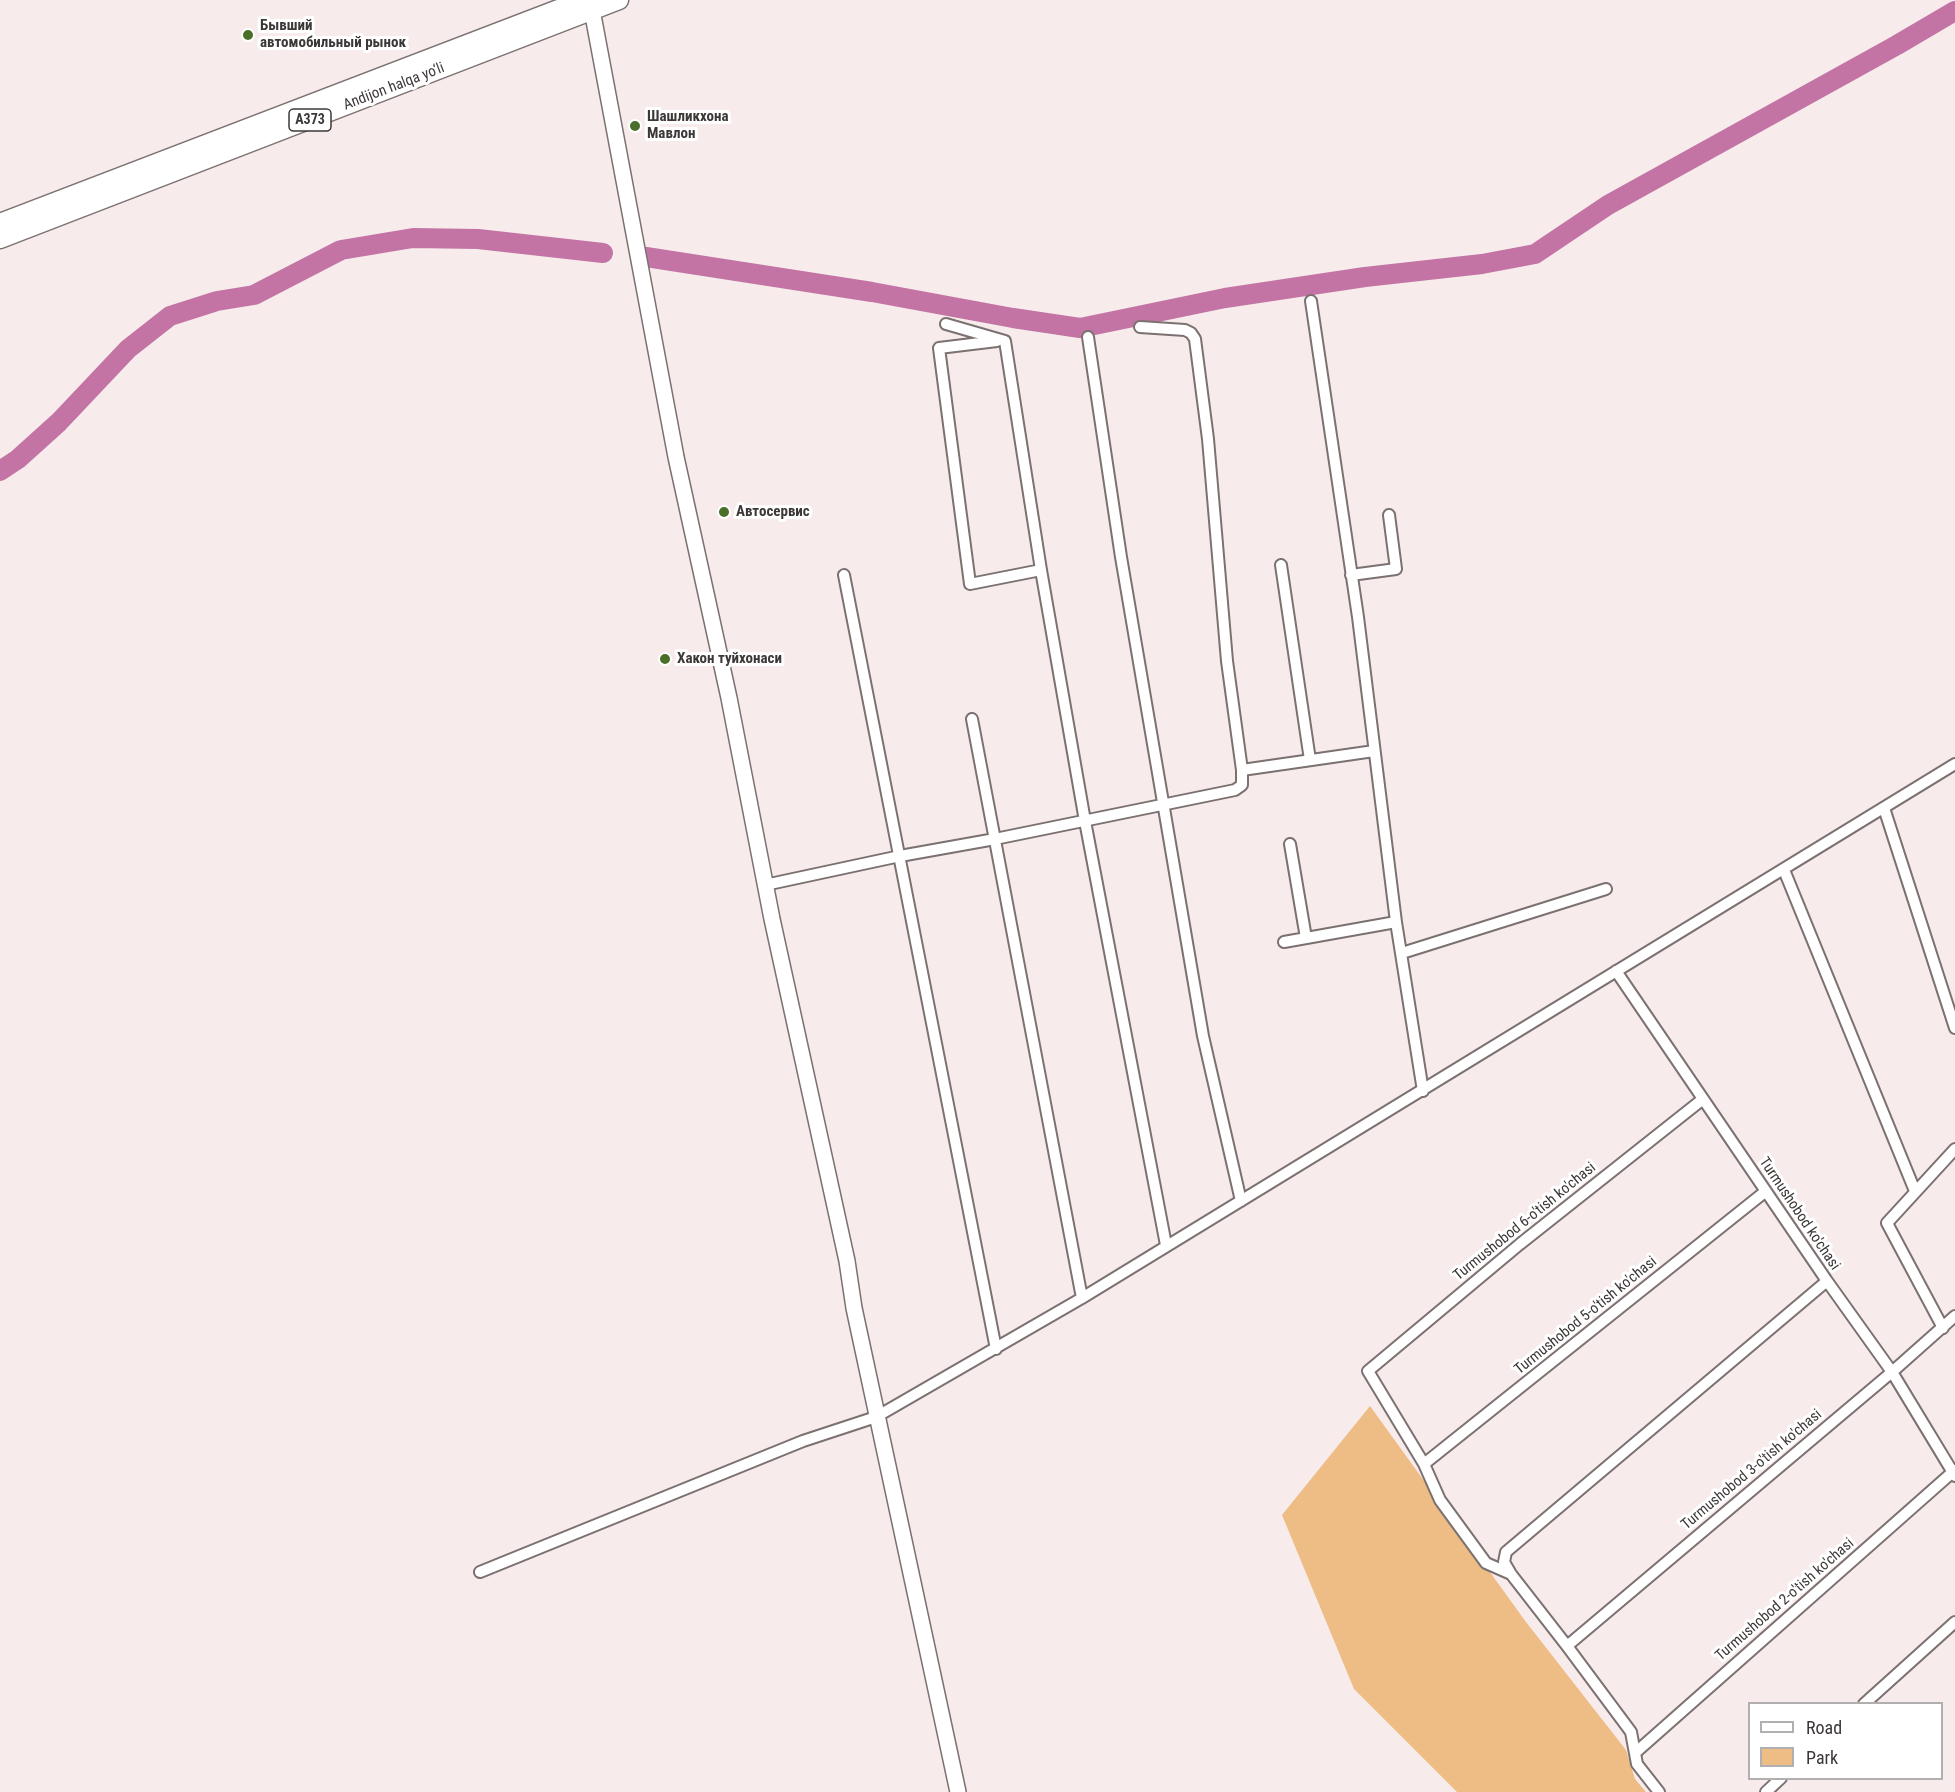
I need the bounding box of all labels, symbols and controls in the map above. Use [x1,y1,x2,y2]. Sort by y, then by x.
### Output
place label: Бывший автомобильный рынок [260,17,406,52]
marker: Бывший автомобильный рынок [241,28,255,42]
street label: Andijon halqa yo‘li [341,59,447,115]
place label: Шашликхона Мавлон [647,108,728,143]
road number: A373 [289,109,331,131]
marker: Шашликхона Мавлон [628,119,642,133]
place label: Автосервис [736,503,810,521]
marker: Автосервис [717,505,731,519]
place label: Хакон туйхонаси [677,650,782,668]
marker: Хакон туйхонаси [658,652,672,666]
street label: Turmushobod ko'chasi [1755,1154,1843,1274]
street label: Turmushobod 6-o'tish ko'chasi [1450,1159,1600,1285]
street label: Turmushobod 5-o'tish ko'chasi [1511,1253,1661,1379]
street label: Turmushobod 3-o'tish ko'chasi [1678,1406,1826,1534]
street label: Turmushobod 2-o'tish ko'chasi [1712,1535,1858,1665]
legend [1748,1702,1943,1780]
text: Road [1806,1717,1842,1738]
text: Park [1806,1747,1838,1768]

